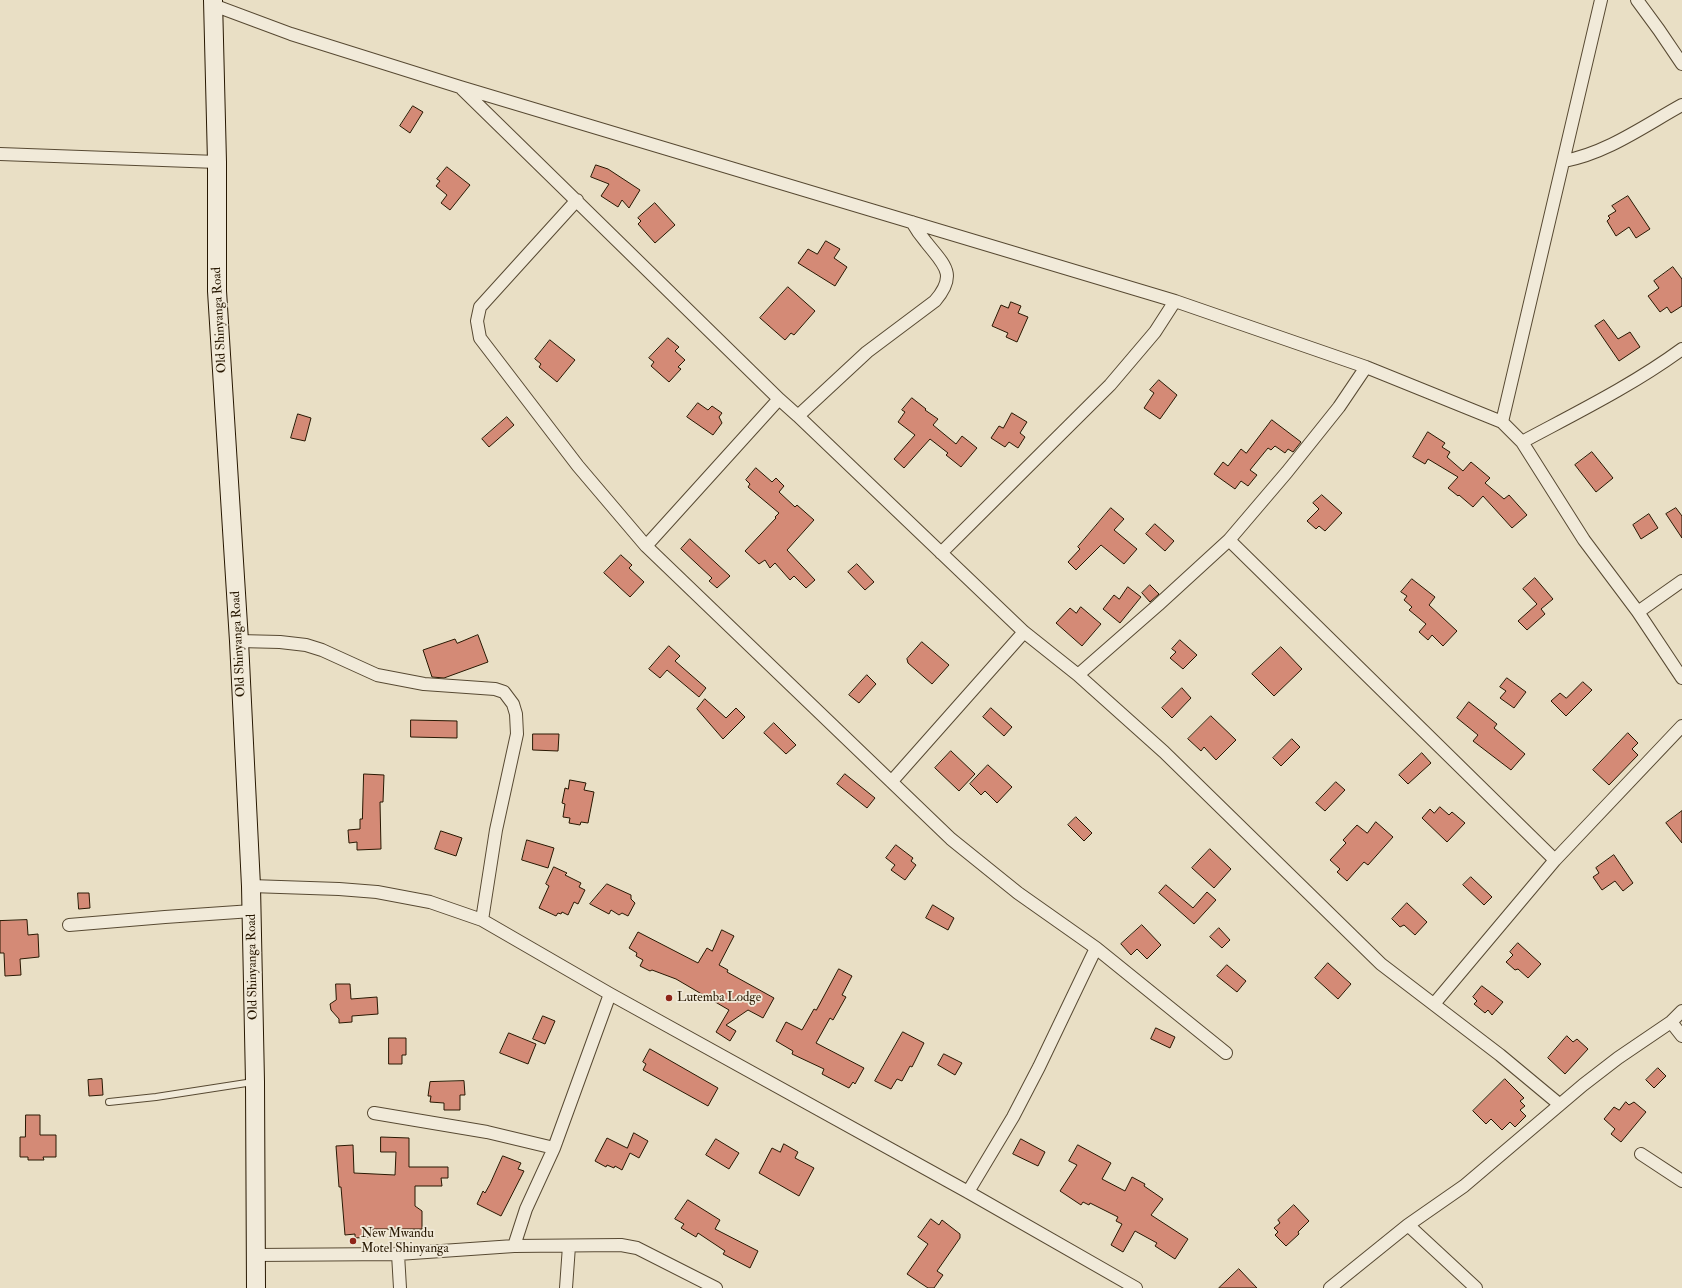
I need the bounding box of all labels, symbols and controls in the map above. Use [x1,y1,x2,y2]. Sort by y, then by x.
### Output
street label: Old Shinyanga Road [209,266,231,374]
street label: Old Shinyanga Road [228,590,250,698]
street label: Old Shinyanga Road [244,914,262,1020]
place label: Lutemba Lodge [677,990,761,1006]
marker: Lutemba Lodge [664,993,674,1003]
place label: New Mwandu Motel Shinyanga [361,1226,449,1257]
marker: New Mwandu Motel Shinyanga [348,1236,358,1246]

